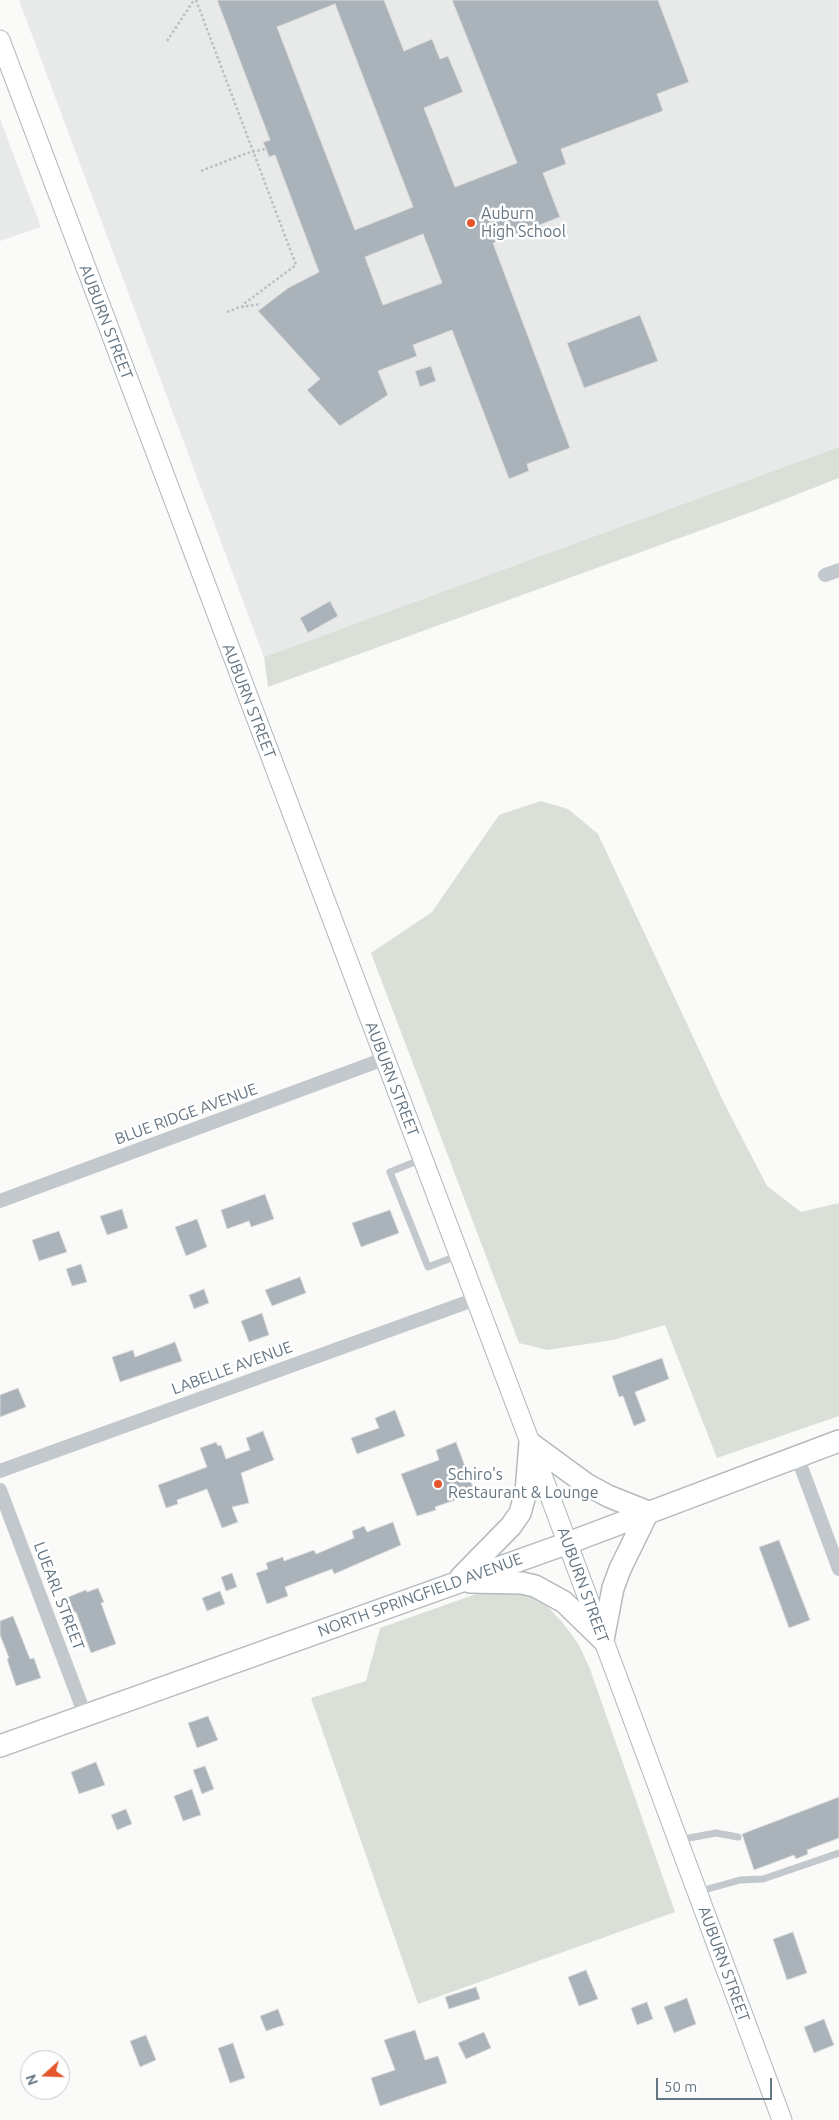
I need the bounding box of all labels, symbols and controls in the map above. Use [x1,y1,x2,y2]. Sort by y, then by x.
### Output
place label: Auburn High School [481,204,566,242]
marker: Auburn High School [465,217,477,229]
street label: AUBURN STREET [75,262,137,382]
street label: AUBURN STREET [218,641,280,761]
street label: AUBURN STREET [361,1019,423,1139]
street label: BLUE RIDGE AVENUE [112,1079,260,1149]
street label: LABELLE AVENUE [169,1337,295,1399]
place label: Schiro's Restaurant & Lounge [448,1465,599,1503]
marker: Schiro's Restaurant & Lounge [432,1478,444,1490]
street label: AUBURN STREET [553,1525,613,1645]
street label: LUEARL STREET [30,1539,88,1653]
street label: NORTH SPRINGFIELD AVENUE [315,1549,525,1641]
street label: AUBURN STREET [694,1904,754,2024]
north arrow [20,2050,70,2100]
scale bar [659,2068,775,2100]
text: N [23,2072,41,2087]
text: 50 m [664,2078,697,2095]

